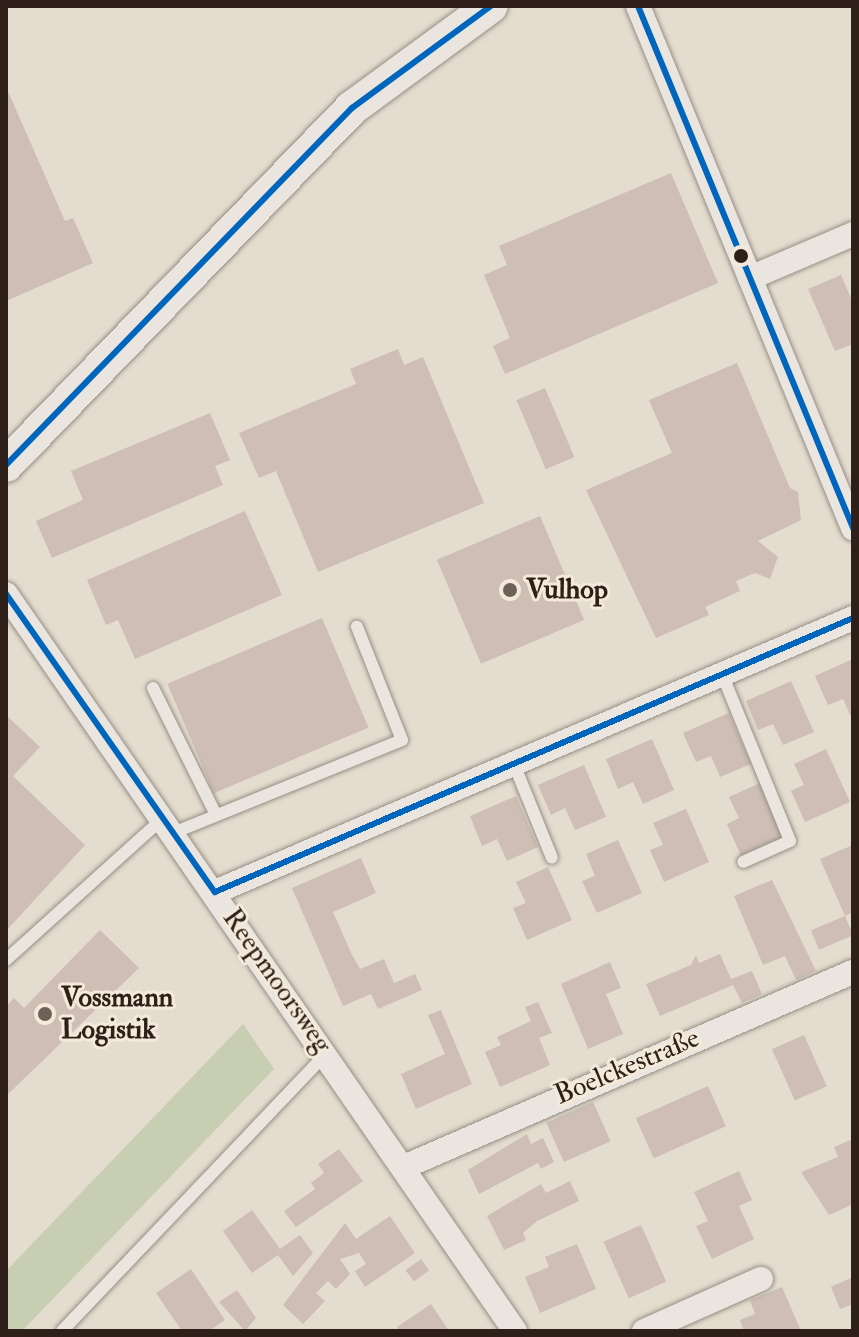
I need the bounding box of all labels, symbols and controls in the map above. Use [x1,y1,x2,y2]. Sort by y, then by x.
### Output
unlabelled marker [733,248,749,264]
place label: Vulhop [526,573,608,607]
marker: Vulhop [501,581,519,599]
street label: Reepmoorsweg [215,902,339,1060]
place label: Vossmann Logistik [61,981,173,1047]
marker: Vossmann Logistik [36,1005,54,1023]
street label: Boelckestraße [550,1021,704,1113]

